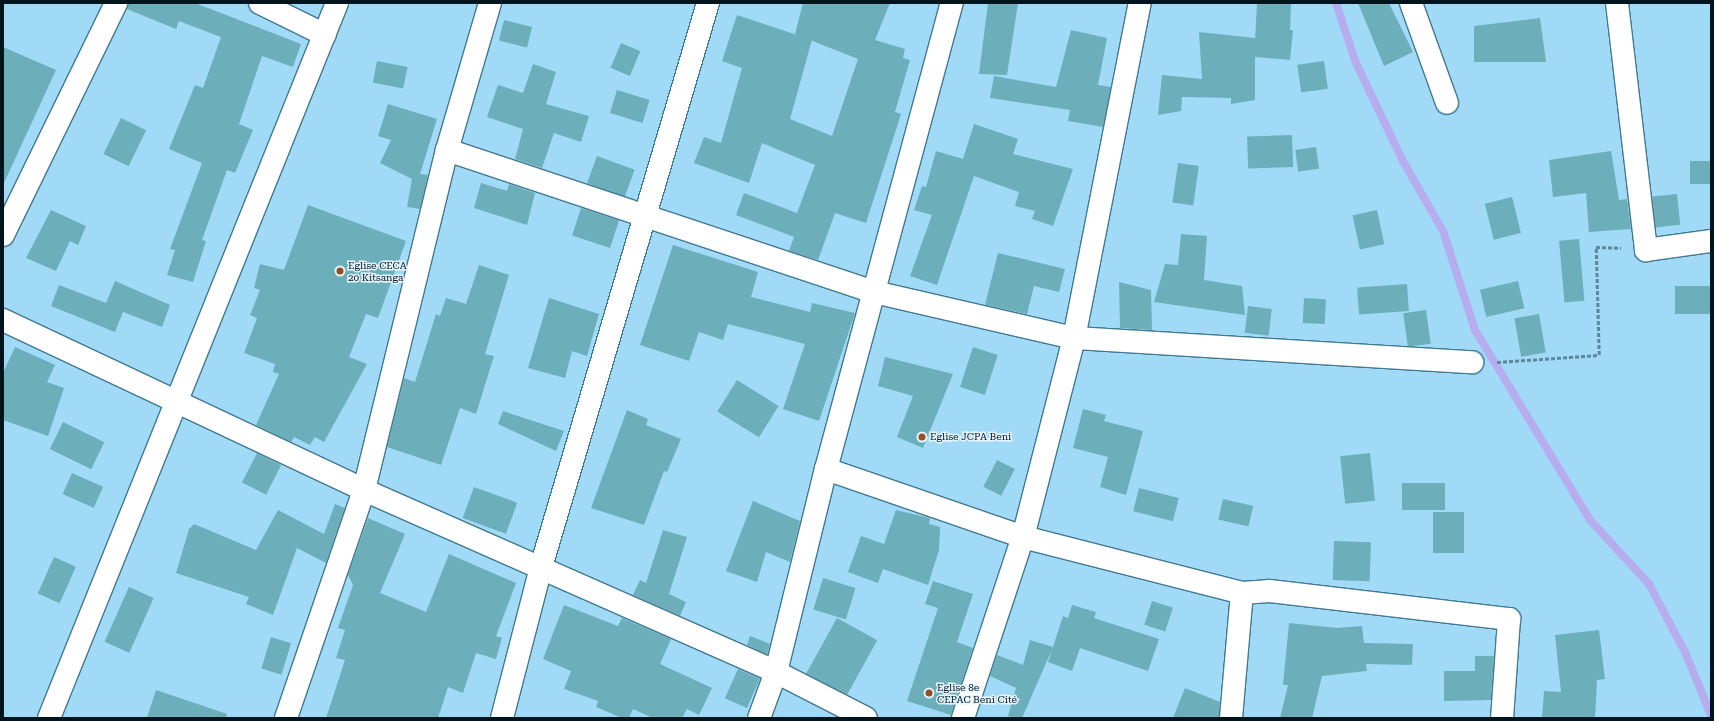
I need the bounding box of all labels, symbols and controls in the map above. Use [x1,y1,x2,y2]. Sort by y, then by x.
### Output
place label: Eglise CECA 20 Kitsanga [348,259,407,282]
marker: Eglise CECA 20 Kitsanga [335,266,345,276]
place label: Eglise JCPA Beni [930,431,1011,443]
marker: Eglise JCPA Beni [917,432,927,442]
place label: Eglise 8e CEPAC Beni Cité [937,681,1017,704]
marker: Eglise 8e CEPAC Beni Cité [924,688,934,698]

